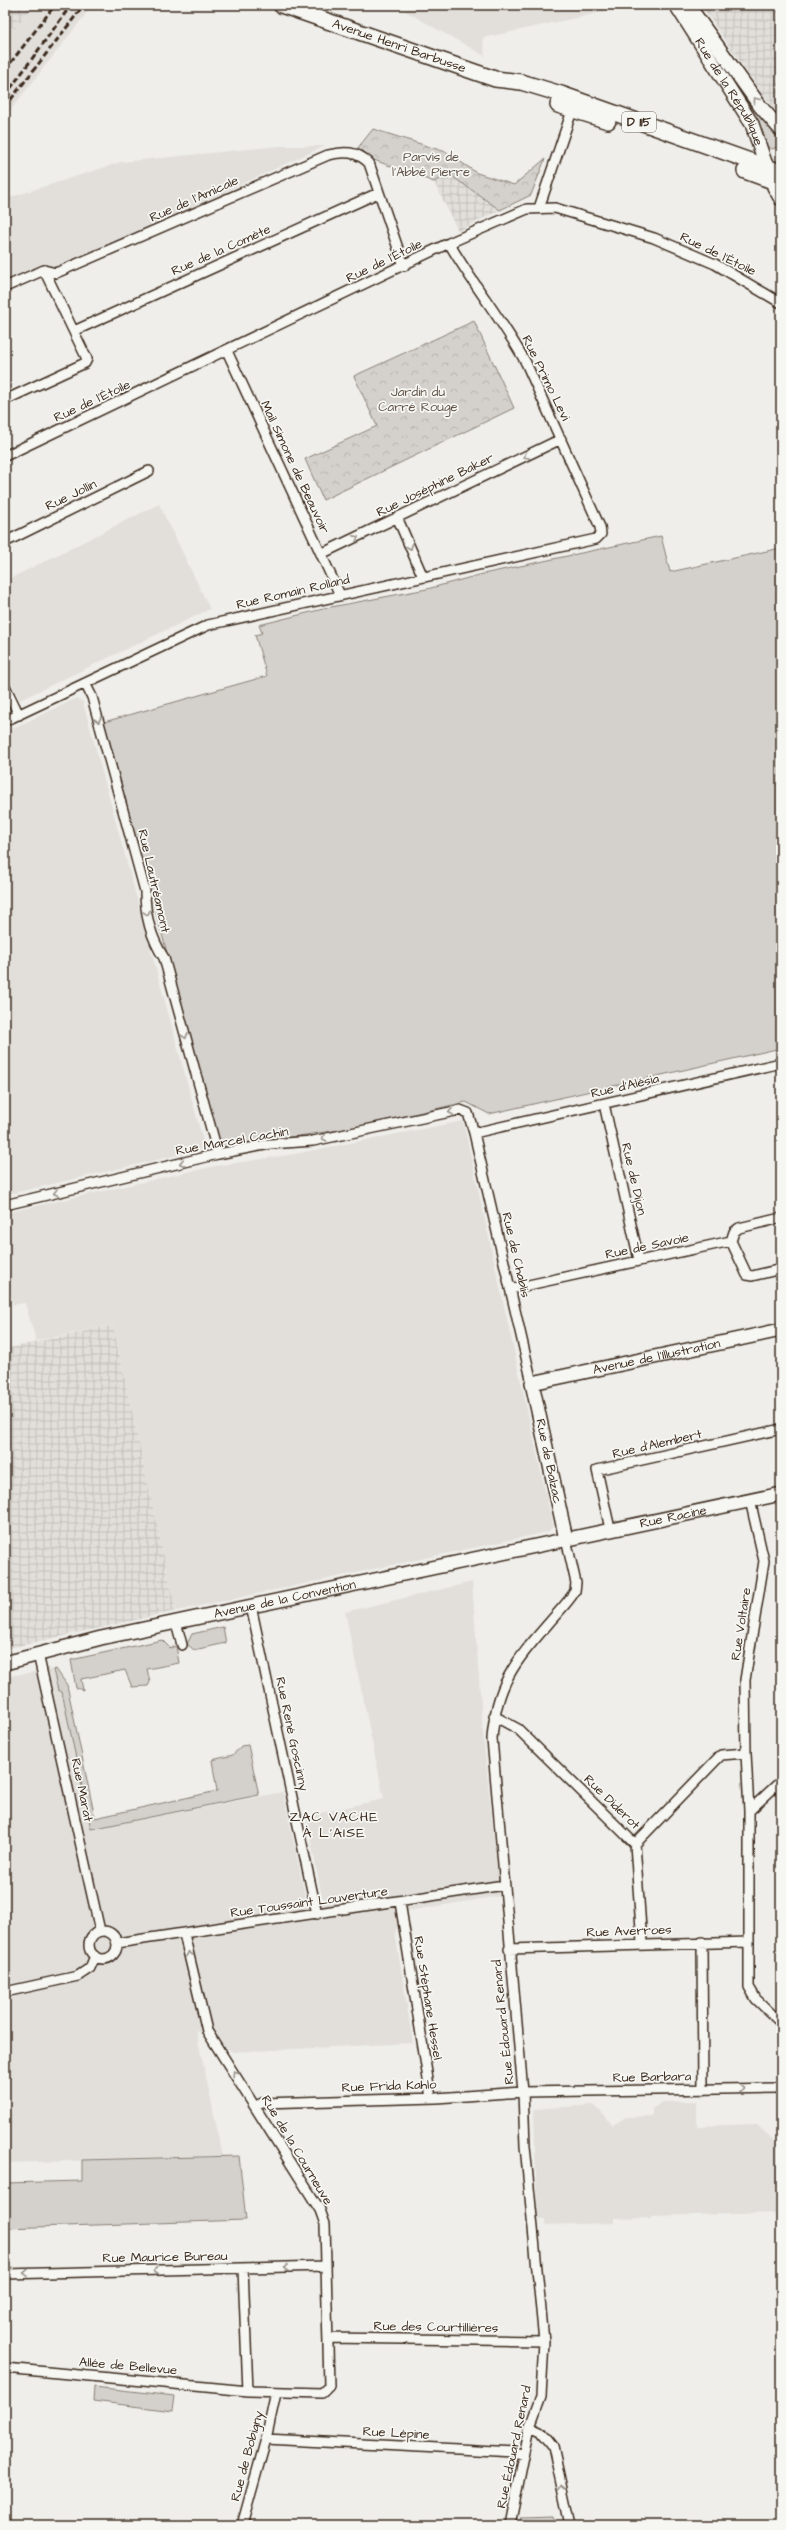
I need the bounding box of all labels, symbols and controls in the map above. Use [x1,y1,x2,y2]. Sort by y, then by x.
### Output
street label: Avenue Henri Barbusse [330,14,468,77]
street label: Rue de la République [690,34,768,148]
one-way arrow [753,97,761,104]
road number: D 115 [622,112,656,132]
park label: Parvis de l'Abbé Pierre [392,148,470,181]
street label: Rue de l'Amicale [147,171,241,227]
street label: Rue de la Comète [169,220,273,280]
street label: Rue de l'Étoile [677,228,759,280]
street label: Rue de l'Étoile [343,235,425,287]
street label: Rue Primo Levi [518,332,574,424]
street label: Rue de l'Étoile [51,375,133,427]
park label: Jardin du Carré Rouge [378,383,458,417]
street label: Mail Simone de Beauvoir [256,398,334,536]
street label: Rue Joséphine Baker [373,449,497,521]
one-way arrow [523,451,530,459]
street label: Rue Jollin [42,475,100,515]
one-way arrow [352,535,360,543]
one-way arrow [405,542,413,550]
street label: Rue Romain Rolland [235,570,352,614]
one-way arrow [93,716,102,723]
street label: Rue Lautréamont [133,828,175,935]
one-way arrow [142,909,151,916]
one-way arrow [181,1033,189,1040]
street label: Rue d'Alésia [589,1069,661,1103]
one-way arrow [448,1107,454,1115]
street label: Rue Marcel Cachin [174,1122,290,1160]
one-way arrow [321,1134,327,1142]
street label: Rue de Dijon [617,1141,651,1217]
one-way arrow [179,1158,185,1166]
one-way arrow [53,1188,59,1196]
street label: Rue de Chablis [497,1211,535,1300]
street label: Rue de Savoie [604,1228,690,1264]
street label: Avenue de l'Illustration [591,1334,722,1379]
street label: Rue de Balzac [531,1417,567,1505]
street label: Rue d'Alembert [611,1425,704,1463]
street label: Rue Racine [638,1501,708,1533]
street label: Avenue de la Convention [212,1575,358,1623]
street label: Rue Voltaire [726,1586,756,1662]
street label: Rue René Goscinny [270,1675,313,1793]
street label: Rue Marat [66,1757,98,1824]
street label: Rue Diderot [580,1771,645,1834]
district label: ZAC VACHE À L'AISE [290,1807,378,1843]
street label: Rue Toussaint Louverture [229,1882,389,1922]
street label: Rue Averroes [586,1920,672,1941]
street label: Rue Stéphane Hessel [409,1935,447,2061]
one-way arrow [185,1951,193,1957]
street label: Rue Édouard Renard [487,1958,518,2085]
street label: Rue Barbara [612,2067,692,2087]
one-way arrow [233,2071,240,2078]
street label: Rue Frida Kahlo [341,2075,437,2097]
one-way arrow [739,2085,745,2093]
street label: Rue de la Courneuve [257,2092,337,2208]
street label: Rue Maurice Bureau [102,2247,228,2267]
one-way arrow [283,2263,289,2272]
one-way arrow [153,2266,159,2275]
one-way arrow [23,2269,29,2277]
street label: Rue des Courtillières [373,2317,499,2337]
street label: Allée de Bellevue [78,2353,178,2379]
street label: Rue Édouard Renard [492,2384,536,2510]
street label: Rue de Bobigny [226,2409,269,2504]
street label: Rue Lépine [362,2422,430,2444]
one-way arrow [558,2484,567,2490]

